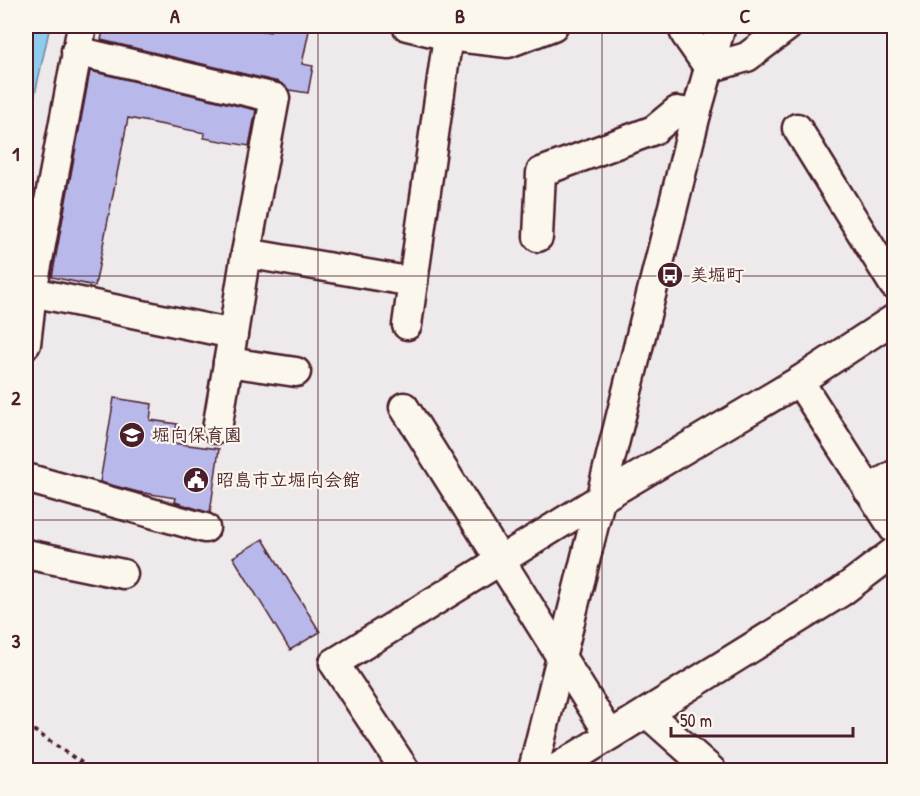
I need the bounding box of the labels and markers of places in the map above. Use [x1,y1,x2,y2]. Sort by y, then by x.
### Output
bus stop icon: 美堀町 [655,260,685,290]
place label: 美堀町 [690,262,744,287]
school or university icon: 堀向保育園 [117,420,147,450]
place label: 堀向保育園 [152,422,242,447]
public building icon: 昭島市立堀向会館 [181,465,211,495]
place label: 昭島市立堀向会館 [216,467,360,492]

